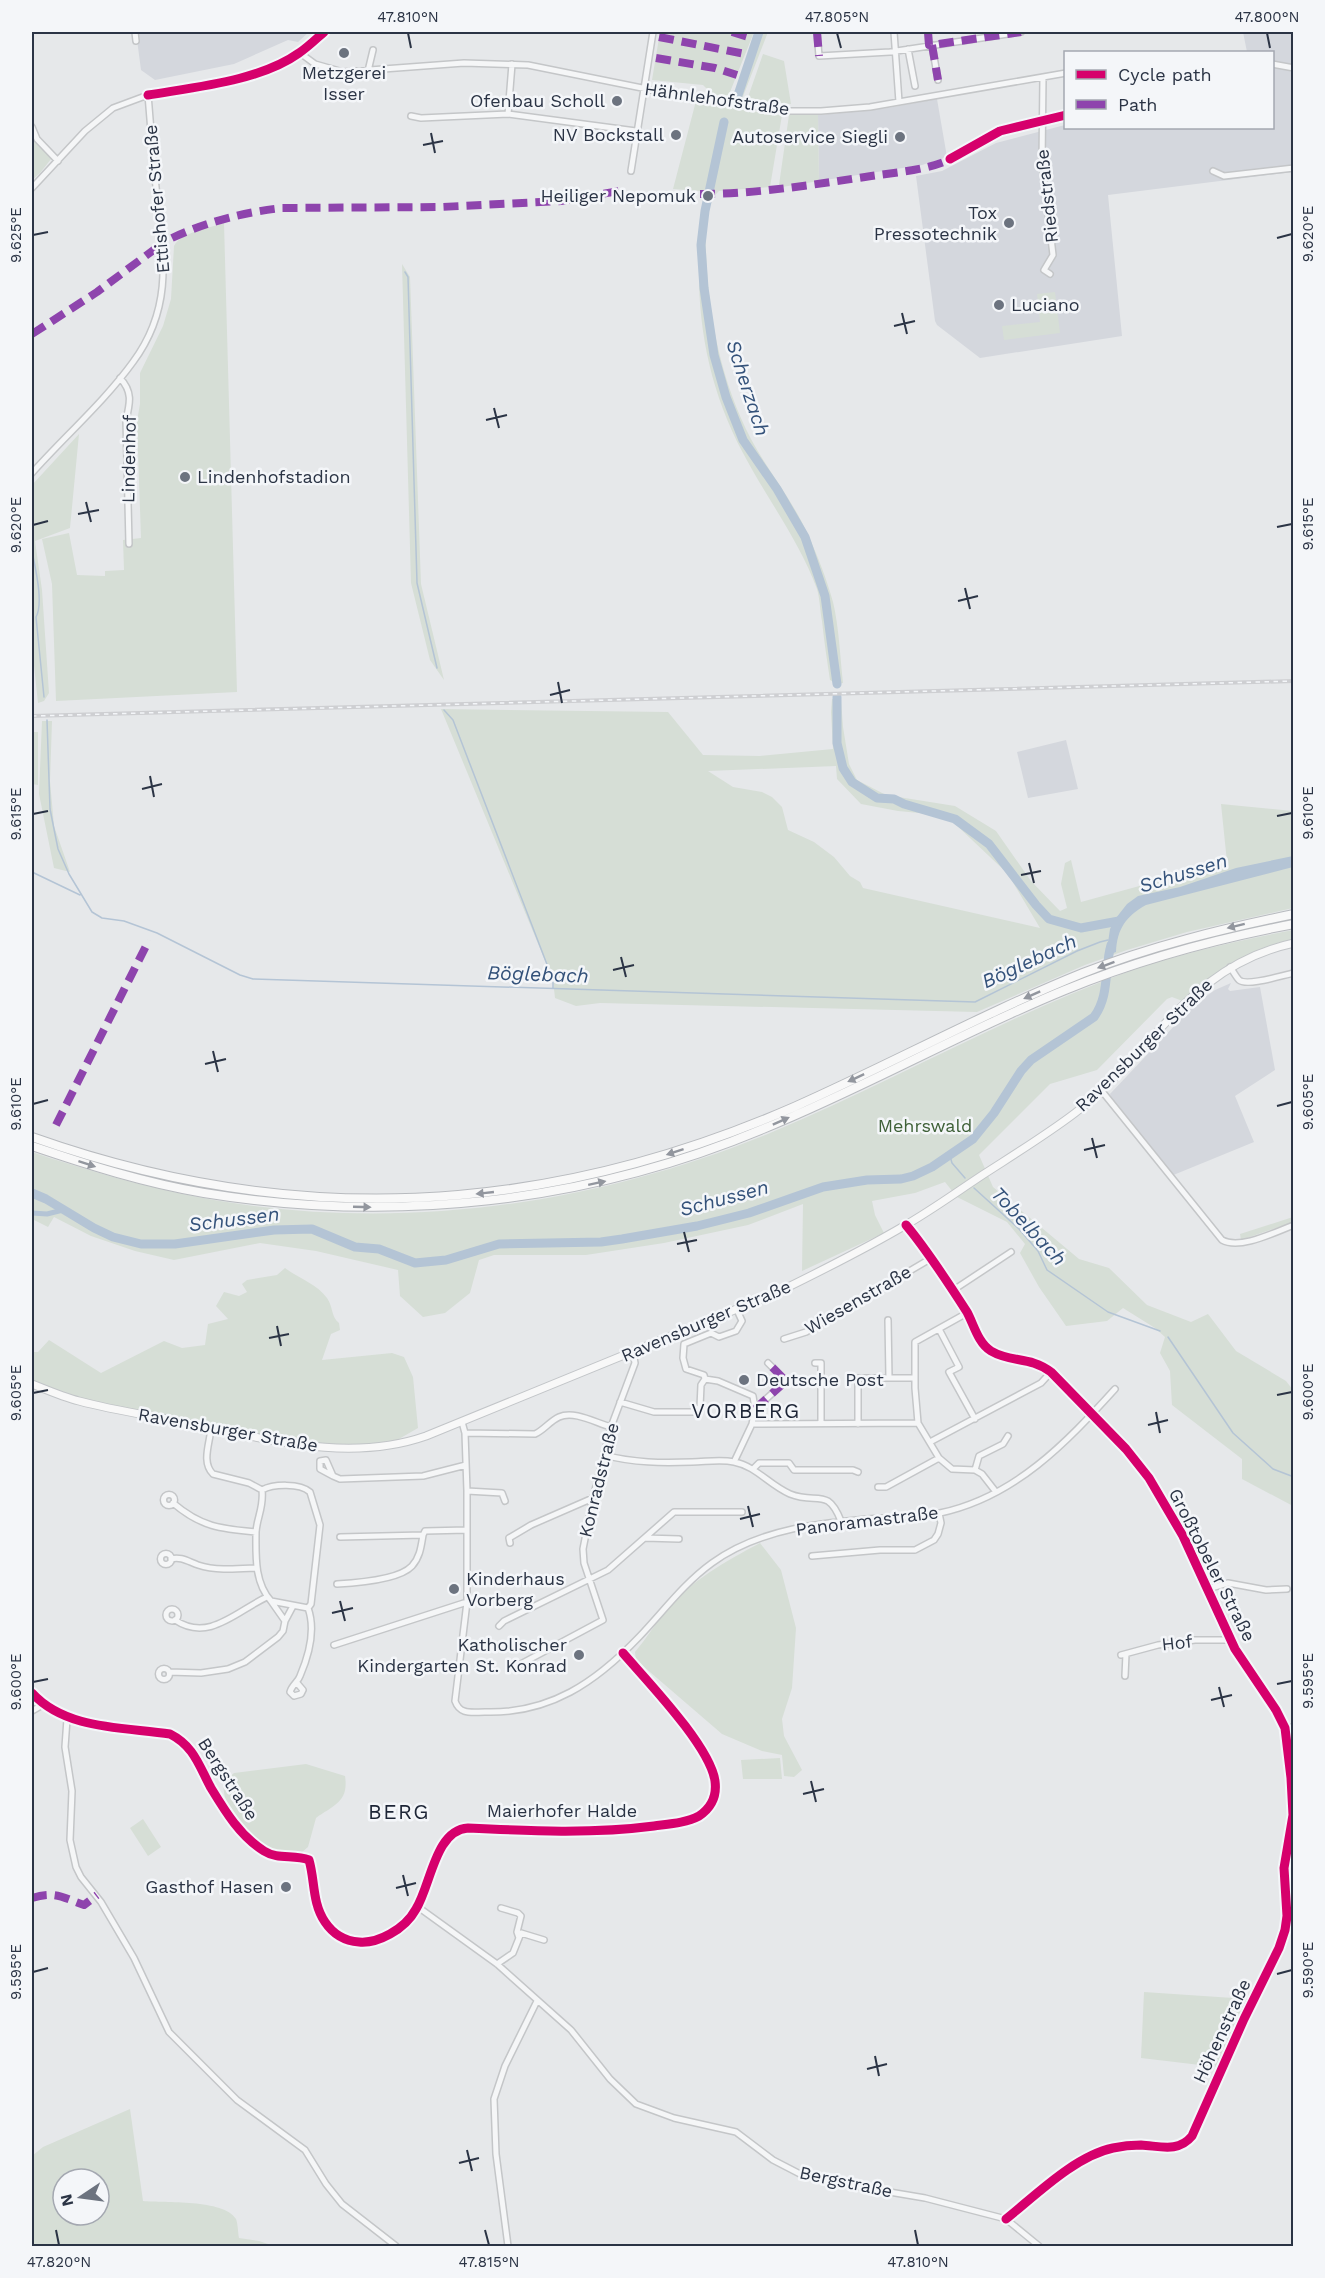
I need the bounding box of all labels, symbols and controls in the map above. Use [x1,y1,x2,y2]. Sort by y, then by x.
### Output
text: 47.810°N [377,8,439,26]
text: 47.805°N [805,8,869,26]
text: 47.800°N [1234,8,1300,26]
marker: Metzgerei Isser [337,46,351,60]
legend [1064,51,1274,129]
place label: Metzgerei Isser [302,62,386,104]
text: Cycle path [1118,64,1212,85]
street label: Hähnlehofstraße [643,78,791,119]
place label: Ofenbau Scholl [470,90,605,111]
marker: Ofenbau Scholl [610,94,624,108]
text: Path [1118,94,1158,115]
street label: Ettishofer Straße [140,124,173,274]
place label: NV Bockstall [553,124,664,145]
place label: Autoservice Siegli [732,126,888,147]
marker: NV Bockstall [669,128,683,142]
marker: Autoservice Siegli [893,130,907,144]
street label: Riedstraße [1031,148,1062,244]
place label: Heiliger Nepomuk [540,185,696,206]
marker: Heiliger Nepomuk [701,189,715,203]
place label: Tox Pressotechnik [874,202,997,244]
text: 9.620°E [1299,206,1317,262]
text: 9.625°E [7,207,25,263]
marker: Tox Pressotechnik [1002,216,1016,230]
place label: Luciano [1011,294,1080,315]
marker: Luciano [992,298,1006,312]
water label: Scherzach [721,337,775,439]
street label: Lindenhof [117,415,140,503]
place label: Lindenhofstadion [197,466,351,487]
marker: Lindenhofstadion [178,470,192,484]
text: 9.620°E [7,497,25,553]
text: 9.615°E [1299,498,1317,550]
text: 9.610°E [1299,786,1317,840]
text: 9.615°E [7,788,25,840]
water label: Schussen [1136,848,1230,898]
one-way arrow [1227,922,1245,932]
water label: Böglebach [978,929,1080,993]
water label: Böglebach [487,960,589,988]
one-way arrow [1097,960,1115,970]
street label: Ravensburger Straße [1071,974,1217,1116]
one-way arrow [1022,990,1040,1000]
one-way arrow [847,1074,864,1083]
text: 9.605°E [1299,1074,1317,1130]
text: 9.610°E [7,1077,25,1131]
park label: Mehrswald [878,1115,972,1136]
one-way arrow [773,1117,790,1126]
one-way arrow [666,1148,684,1157]
one-way arrow [78,1160,96,1170]
water label: Schussen [677,1175,771,1221]
one-way arrow [588,1178,607,1187]
water label: Tobelbach [986,1182,1072,1270]
one-way arrow [475,1188,494,1198]
water label: Schussen [187,1202,281,1236]
one-way arrow [352,1203,371,1212]
street label: Wiesenstraße [801,1261,915,1338]
street label: Ravensburger Straße [618,1275,794,1366]
text: 9.600°E [1299,1363,1317,1421]
text: 9.605°E [7,1365,25,1421]
place label: Deutsche Post [756,1369,884,1390]
marker: Deutsche Post [737,1373,751,1387]
district label: VORBERG [691,1398,801,1423]
street label: Ravensburger Straße [136,1403,320,1456]
street label: Konradstraße [574,1420,623,1539]
street label: Großtobeler Straße [1165,1485,1260,1645]
street label: Panoramastraße [794,1501,939,1540]
place label: Kinderhaus Vorberg [466,1568,565,1610]
marker: Kinderhaus Vorberg [447,1582,461,1596]
street label: Hof [1161,1630,1193,1655]
place label: Katholischer Kindergarten St. Konrad [357,1634,567,1676]
marker: Katholischer Kindergarten St. Konrad [572,1648,586,1662]
text: 9.600°E [7,1653,25,1711]
text: 9.595°E [1299,1653,1317,1709]
street label: Bergstraße [194,1733,263,1824]
district label: BERG [368,1799,430,1824]
street label: Maierhofer Halde [487,1800,637,1821]
place label: Gasthof Hasen [145,1876,274,1897]
marker: Gasthof Hasen [279,1880,293,1894]
text: 9.590°E [1299,1942,1317,1998]
text: 9.595°E [7,1944,25,2000]
street label: Höhenstraße [1188,1975,1255,2086]
street label: Bergstraße [798,2161,894,2202]
north arrow [51,2167,111,2227]
text: N [56,2192,77,2208]
text: 47.820°N [27,2253,91,2271]
text: 47.815°N [458,2253,520,2271]
text: 47.810°N [887,2253,949,2271]

